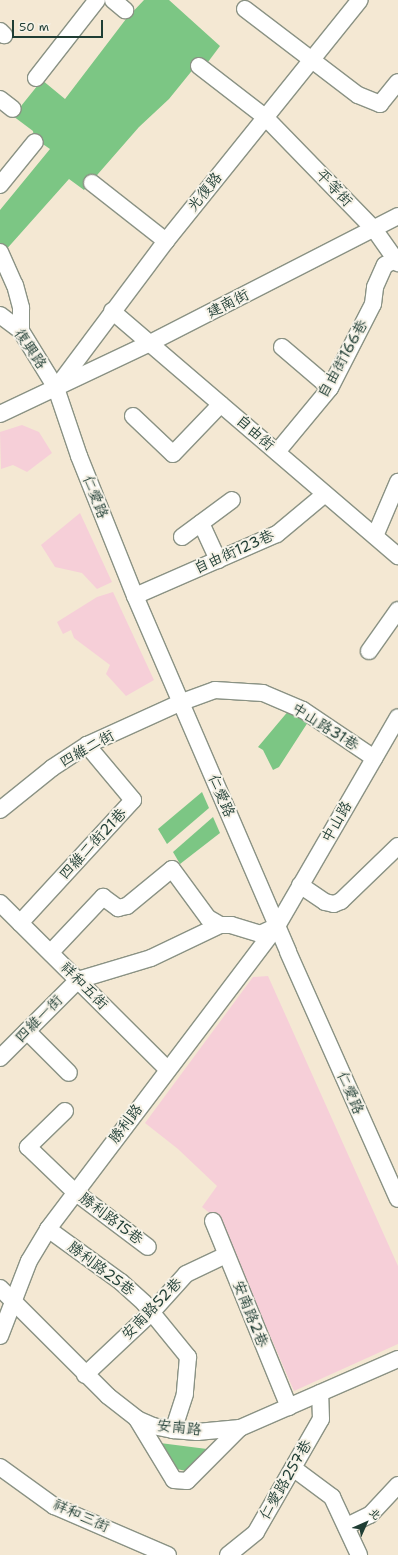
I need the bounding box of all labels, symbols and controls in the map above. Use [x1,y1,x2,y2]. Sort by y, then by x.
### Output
scale bar [14,12,105,38]
text: 50 m [19,19,49,35]
street label: 平等街 [312,166,356,210]
street label: 光復路 [184,169,226,215]
street label: 建南街 [204,286,252,322]
street label: 自由街166巷 [314,317,372,401]
street label: 復興路 [10,325,50,373]
street label: 自由街 [232,411,278,455]
street label: 仁愛路 [78,473,112,521]
street label: 自由街123巷 [191,526,277,578]
street label: 中山路31巷 [288,699,362,755]
street label: 四維二街 [56,727,118,771]
street label: 仁愛路 [204,772,238,820]
street label: 中山路 [318,798,356,846]
street label: 四維二街21巷 [55,805,131,883]
street label: 祥和五街 [56,958,112,1014]
street label: 四維一街 [11,991,67,1047]
street label: 仁愛路 [333,1069,367,1117]
street label: 勝利路 [105,1101,147,1147]
street label: 勝利路15巷 [76,1189,146,1249]
street label: 勝利路25巷 [64,1238,138,1300]
street label: 安南路52巷 [118,1274,186,1344]
street label: 安南路2巷 [228,1278,272,1350]
street label: 安南路 [156,1417,202,1439]
street label: 仁愛路257巷 [256,1437,316,1523]
street label: 祥和三街 [50,1496,112,1536]
north arrow [346,1503,386,1543]
text: 北 [366,1505,384,1523]

